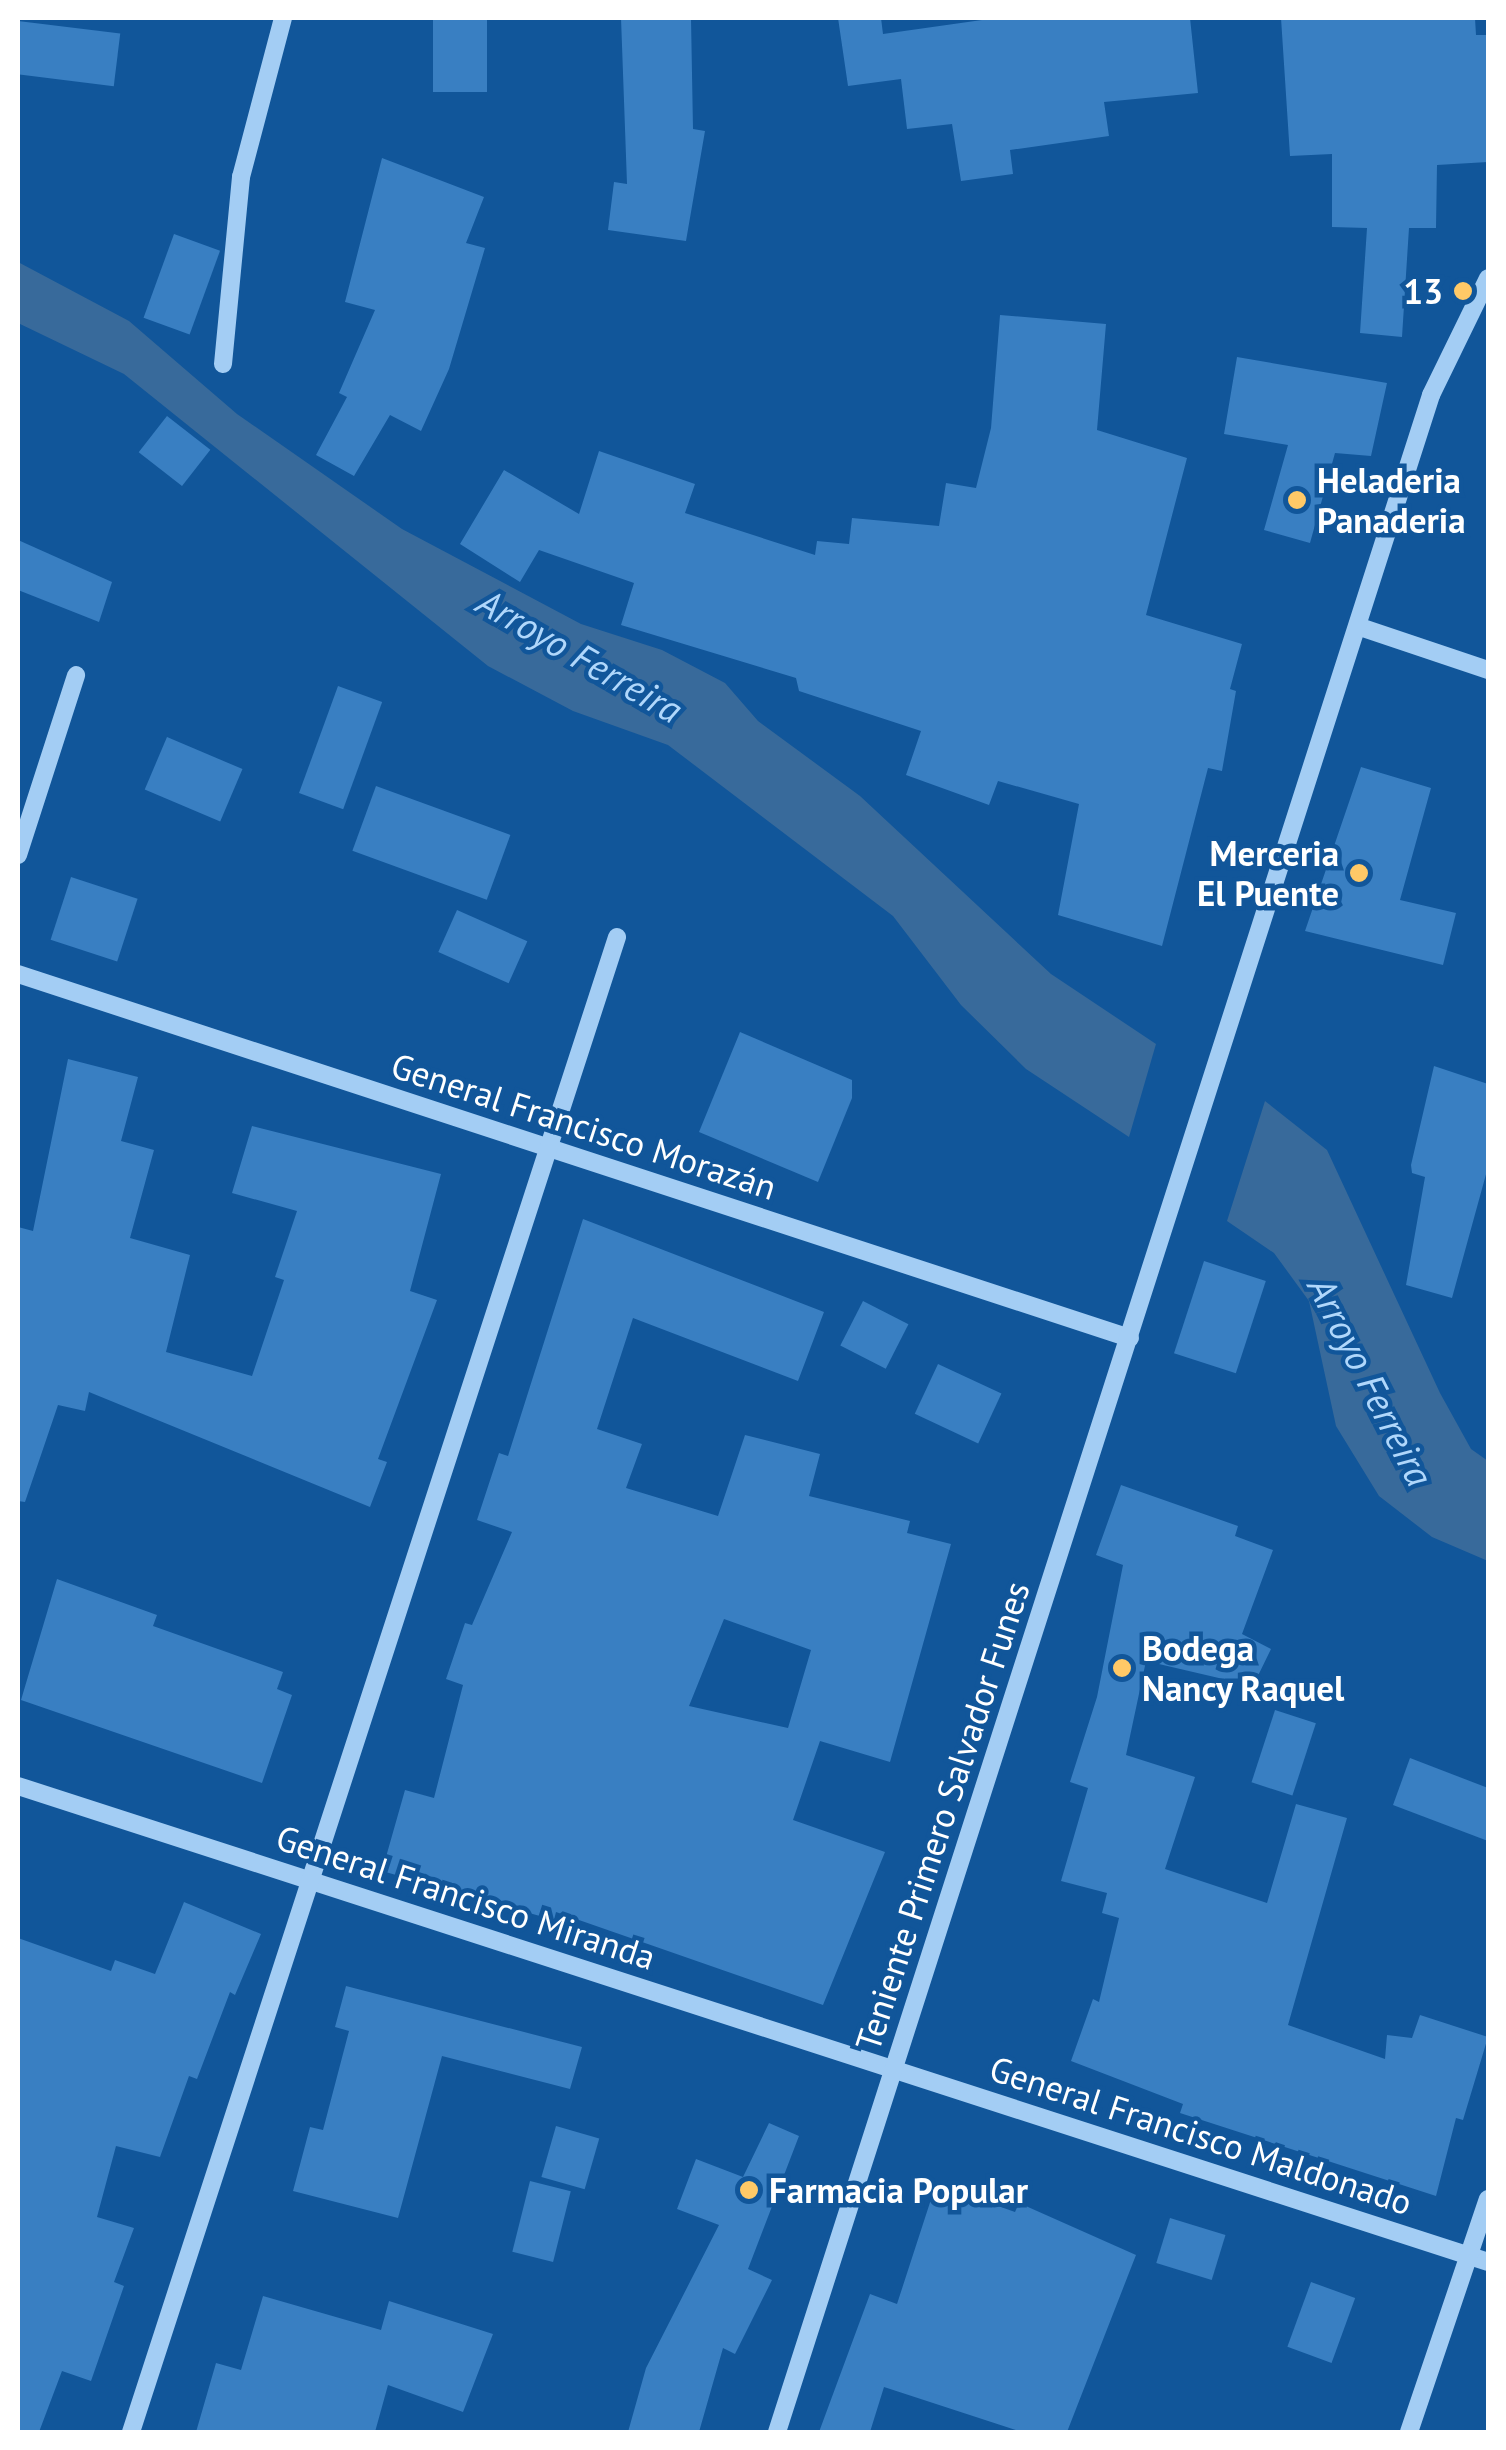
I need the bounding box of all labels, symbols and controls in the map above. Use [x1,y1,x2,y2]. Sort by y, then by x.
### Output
place label: 13 [1403,270,1443,312]
marker: 13 [1452,280,1474,302]
place label: Heladeria Panaderia [1317,459,1466,541]
marker: Heladeria Panaderia [1286,489,1308,511]
water label: Arroyo Ferreira [470,578,690,732]
place label: Merceria El Puente [1197,832,1339,914]
marker: Merceria El Puente [1348,862,1370,884]
street label: General Francisco Morazán [386,1044,782,1208]
water label: Arroyo Ferreira [1299,1269,1443,1493]
street label: Teniente Primero Salvador Funes [846,1576,1038,2056]
place label: Bodega Nancy Raquel [1142,1627,1346,1709]
marker: Bodega Nancy Raquel [1111,1657,1133,1679]
street label: General Francisco Miranda [271,1816,661,1978]
street label: General Francisco Maldonado [985,2047,1417,2223]
place label: Farmacia Popular [769,2169,1028,2211]
marker: Farmacia Popular [738,2179,760,2201]

